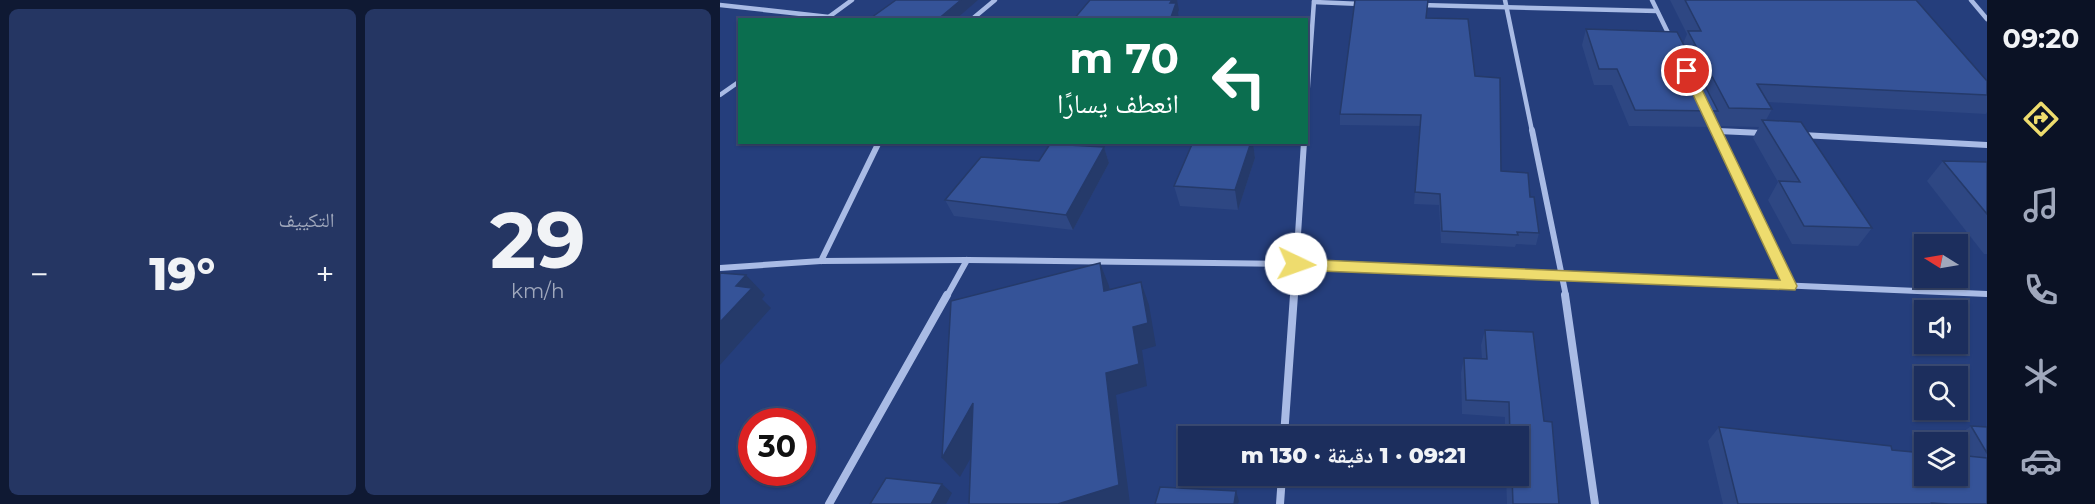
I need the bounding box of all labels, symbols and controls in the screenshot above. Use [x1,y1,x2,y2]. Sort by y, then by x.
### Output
text: 09:20 [2003,22,2079,55]
text: 70 m [1069,32,1179,84]
icon: left [1200,42,1278,120]
pin [1661,45,1712,96]
icon: arrive [1670,54,1703,87]
text: انعطف يسارًا [1057,87,1179,120]
icon: directions [2020,98,2062,140]
icon: music [2020,184,2062,226]
text: 29 [490,192,586,288]
text: التكييف [278,208,335,232]
position arrow [1264,232,1328,296]
north arrow [1914,234,1968,288]
map controls [1914,234,1968,486]
text: 19° [149,246,215,301]
text: − [30,254,49,294]
text: + [316,254,334,294]
icon: phone [2020,269,2062,311]
text: km/h [511,279,564,303]
button: sound [1914,300,1968,354]
icon: climate [2020,355,2062,397]
button: search [1914,366,1968,420]
speed limit sign: 30 [738,408,816,486]
button: layers [1914,432,1968,486]
icon: car [2020,440,2062,482]
text: 09:21 · 1 دقيقة · 130 m [1241,442,1466,469]

